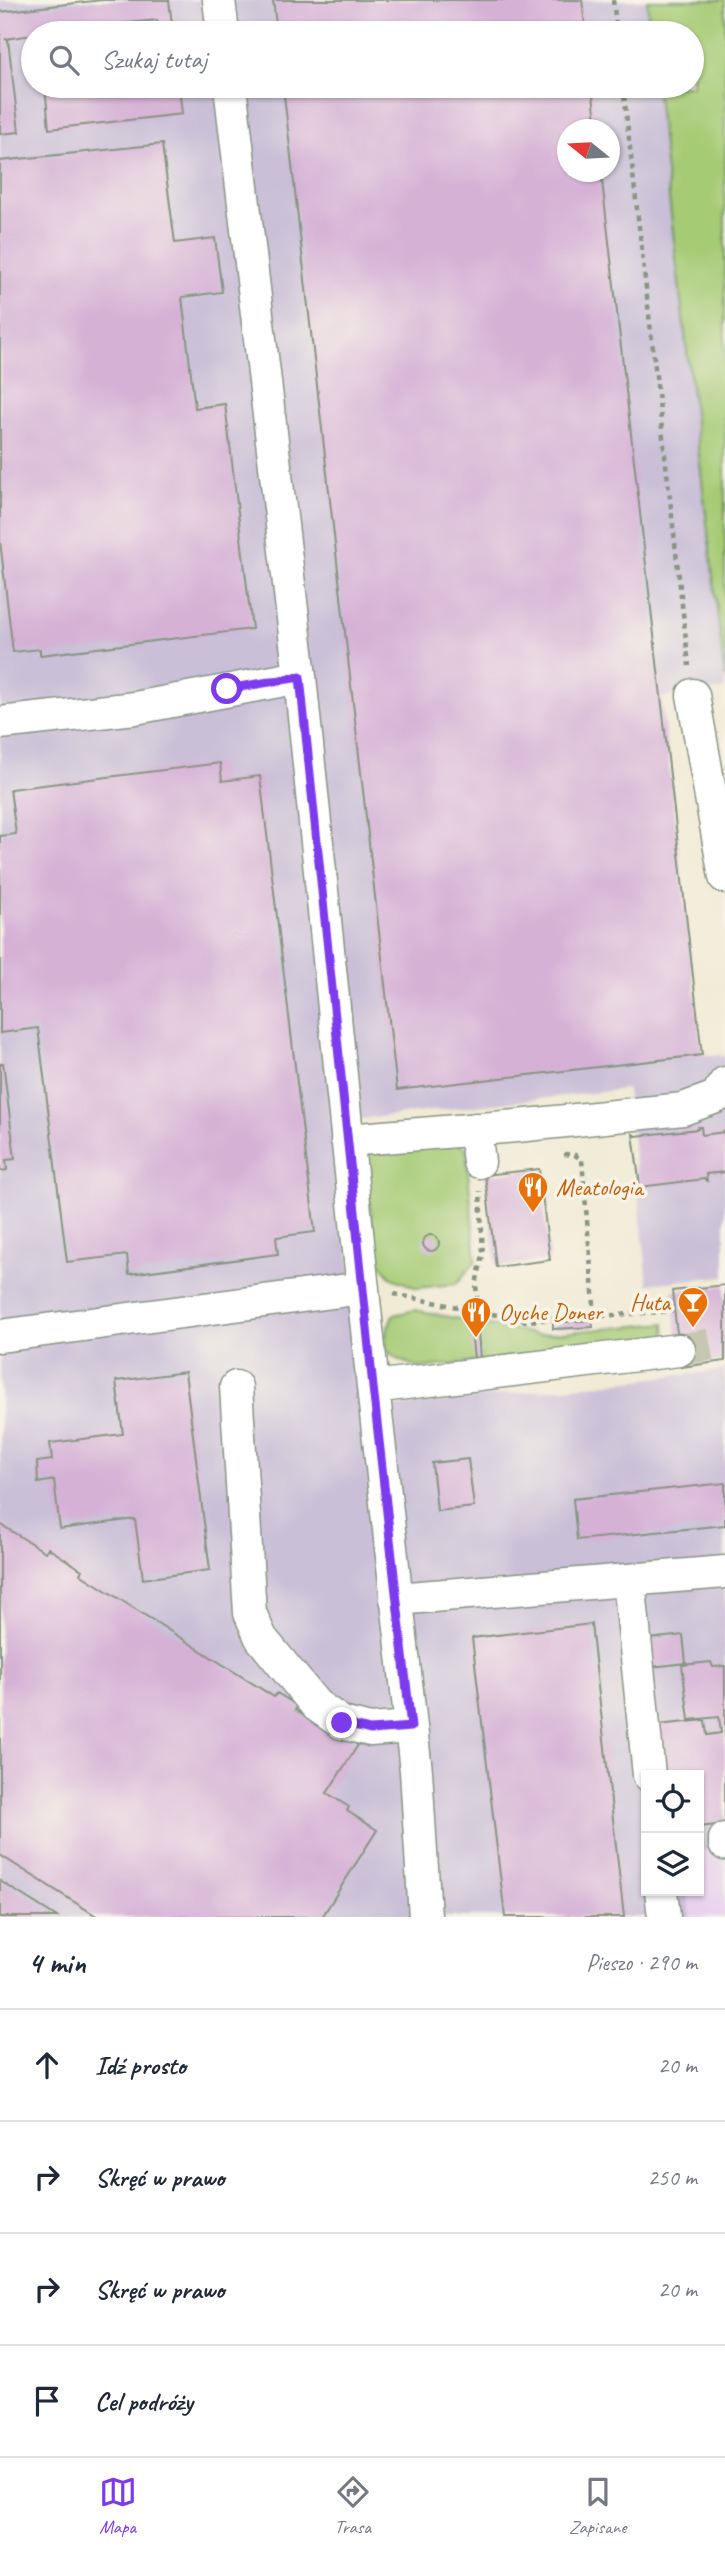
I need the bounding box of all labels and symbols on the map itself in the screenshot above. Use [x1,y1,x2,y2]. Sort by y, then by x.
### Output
north arrow [557,119,620,182]
route start [211,673,242,704]
restaurant icon: Meatologia [516,1170,550,1214]
place label: Meatologia [556,1172,645,1202]
bar icon: Huta [676,1285,710,1329]
place label: Huta [630,1287,671,1317]
restaurant icon: Oyche Doner [459,1295,493,1339]
place label: Oyche Doner [499,1297,604,1327]
route end [326,1707,357,1738]

